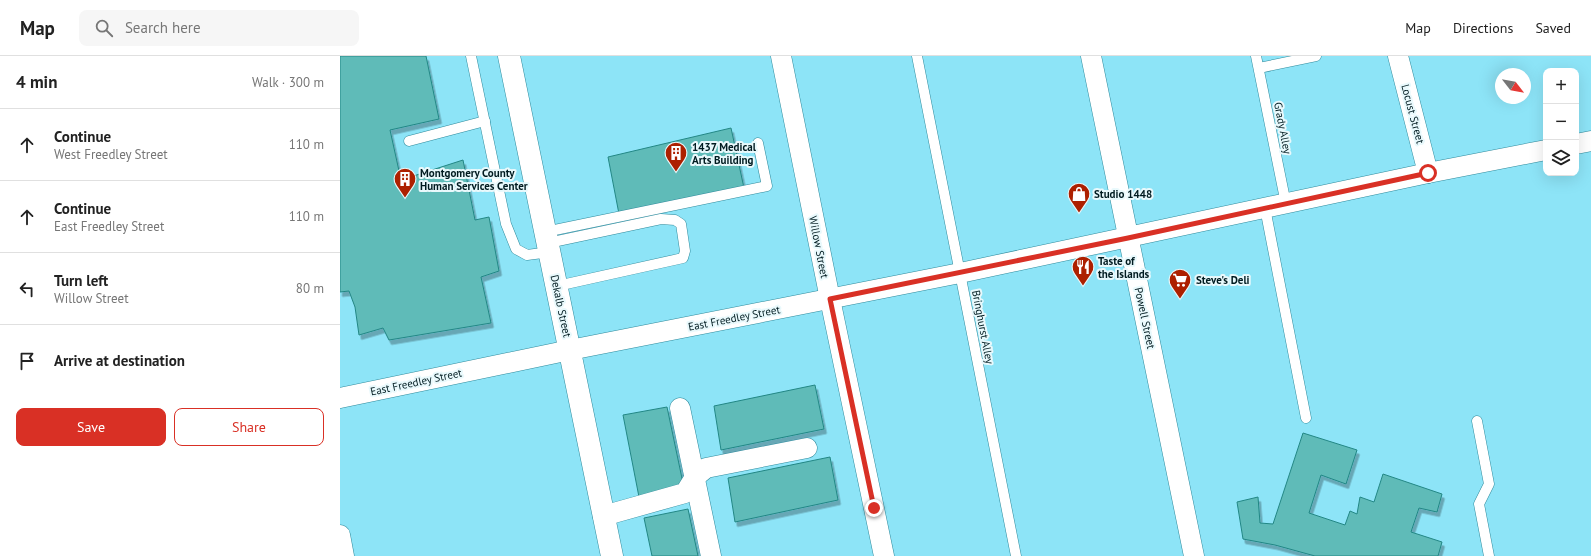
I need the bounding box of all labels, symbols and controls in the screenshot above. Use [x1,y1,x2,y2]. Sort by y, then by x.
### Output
search box [79,10,359,46]
text: Map [20,16,55,40]
icon: search [93,17,115,39]
text: Search here [125,18,201,37]
text: Map [1405,19,1431,37]
text: Directions [1453,19,1513,37]
text: Saved [1535,19,1571,37]
north arrow [1495,68,1531,104]
map controls [1543,68,1579,176]
button: + [1543,68,1579,104]
text: 4 min [16,71,57,93]
text: Walk · 300 m [252,74,324,91]
street label: Locust Street [1398,83,1428,146]
street label: Grady Alley [1271,101,1295,156]
button: − [1543,104,1579,140]
text: Continue [54,127,111,146]
icon: ahead [16,134,38,156]
text: 110 m [289,136,324,153]
building icon: 1437 Medical Arts Building [663,140,689,173]
place label: 1437 Medical Arts Building [692,140,757,167]
button: layers [1543,140,1579,176]
text: West Freedley Street [54,146,168,163]
route start [1419,164,1437,182]
building icon: Montgomery County Human Services Center [392,166,418,199]
place label: Montgomery County Human Services Center [420,166,528,193]
shop icon: Studio 1448 [1066,181,1092,214]
place label: Studio 1448 [1094,187,1152,201]
text: Continue [54,199,111,218]
icon: ahead [16,206,38,228]
text: 110 m [289,208,324,225]
street label: Willow Street [806,215,832,280]
text: East Freedley Street [54,218,164,235]
restaurant icon: Taste of the Islands [1070,254,1096,287]
place label: Taste of the Islands [1098,254,1150,281]
supermarket icon: Steve's Deli [1167,267,1193,300]
text: Turn left [54,271,108,290]
street label: Dekalb Street [548,273,575,339]
place label: Steve's Deli [1196,273,1250,287]
icon: left [16,278,38,300]
text: 80 m [296,280,324,297]
street label: Powell Street [1132,286,1158,350]
street label: Bringhurst Alley [969,289,997,366]
text: Willow Street [54,290,129,307]
street label: East Freedley Street [687,302,781,334]
icon: arrive [16,350,38,372]
text: Arrive at destination [54,351,185,370]
street label: East Freedley Street [369,365,463,399]
button: Save [16,408,166,446]
button: Share [174,408,324,446]
route end [865,499,883,517]

